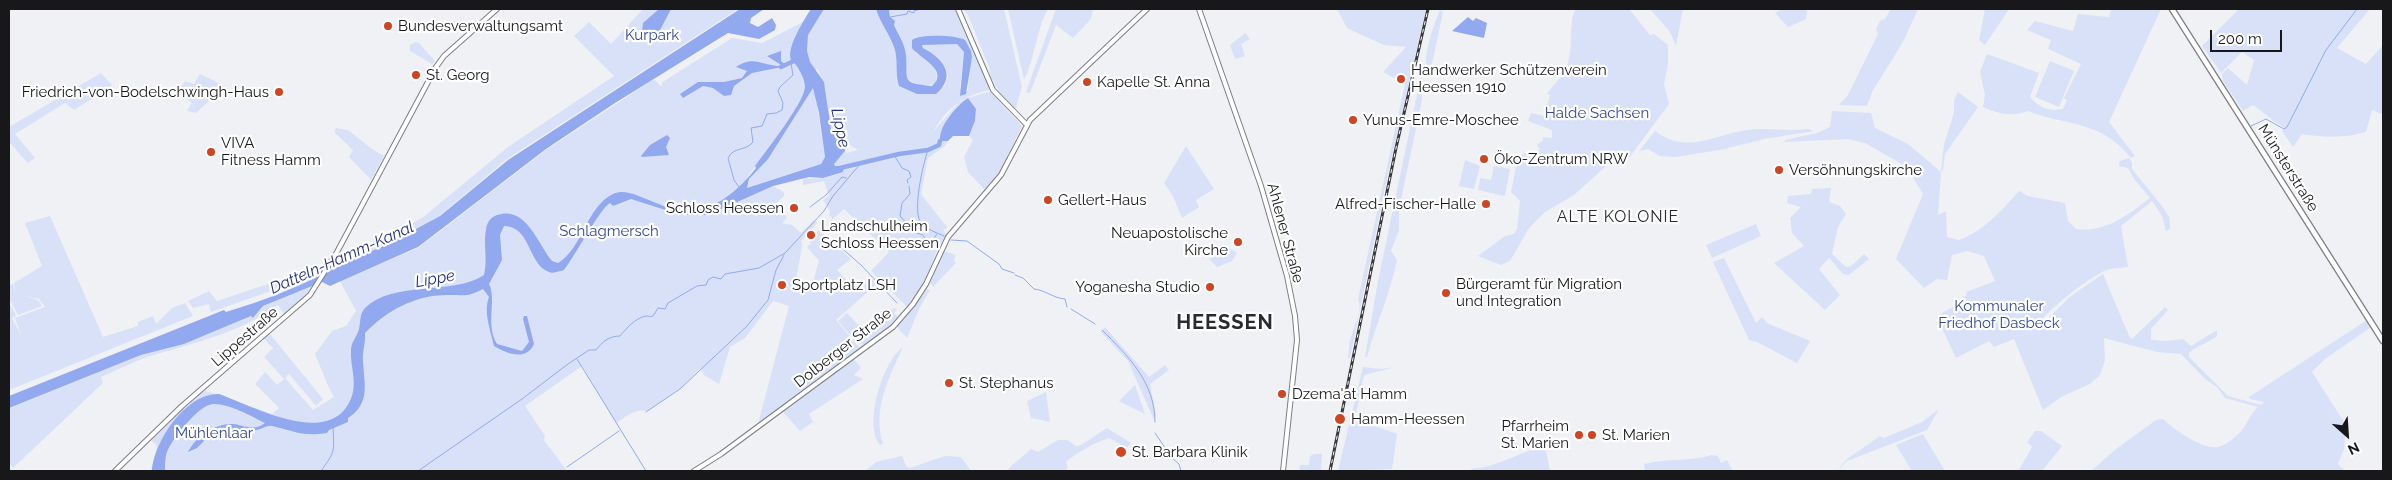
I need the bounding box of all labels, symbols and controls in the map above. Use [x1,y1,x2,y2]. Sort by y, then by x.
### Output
place label: Bundesverwaltungsamt [398,17,563,35]
marker: Bundesverwaltungsamt [382,20,394,32]
scale bar [2212,20,2284,52]
park label: Kurpark [625,26,679,44]
text: 200 m [2218,30,2262,48]
place label: Handwerker Schützenverein Heessen 1910 [1411,61,1607,96]
place label: St. Georg [426,66,489,84]
marker: St. Georg [410,69,422,81]
place label: Kapelle St. Anna [1097,73,1210,91]
marker: Handwerker Schützenverein Heessen 1910 [1395,73,1407,85]
marker: Kapelle St. Anna [1081,76,1093,88]
place label: Friedrich-von-Bodelschwingh-Haus [22,83,269,101]
marker: Friedrich-von-Bodelschwingh-Haus [273,86,285,98]
park label: Halde Sachsen [1545,104,1649,122]
water label: Lippe [826,107,854,149]
place label: Yunus-Emre-Moschee [1363,111,1519,129]
marker: Yunus-Emre-Moschee [1347,114,1359,126]
street label: Münsterstraße [2254,121,2322,215]
place label: VIVA Fitness Hamm [221,134,321,169]
marker: VIVA Fitness Hamm [205,146,217,158]
place label: Öko-Zentrum NRW [1494,150,1628,168]
marker: Öko-Zentrum NRW [1478,153,1490,165]
place label: Versöhnungskirche [1789,161,1922,179]
marker: Versöhnungskirche [1773,164,1785,176]
street label: Ahlener Straße [1263,181,1307,285]
place label: Gellert-Haus [1058,191,1146,209]
marker: Gellert-Haus [1042,194,1054,206]
place label: Alfred-Fischer-Halle [1335,195,1476,213]
marker: Alfred-Fischer-Halle [1480,198,1492,210]
place label: Schloss Heessen [666,199,784,217]
marker: Schloss Heessen [788,202,800,214]
district label: ALTE KOLONIE [1555,207,1681,227]
place label: Landschulheim Schloss Heessen [821,217,939,252]
water label: Datteln-Hamm-Kanal [267,218,417,298]
park label: Schlagmersch [559,222,659,240]
place label: Neuapostolische Kirche [1111,224,1228,259]
marker: Landschulheim Schloss Heessen [805,229,817,241]
marker: Neuapostolische Kirche [1232,236,1244,248]
water label: Lippe [414,266,456,292]
place label: Bürgeramt für Migration und Integration [1456,275,1622,310]
place label: Sportplatz LSH [792,276,896,294]
place label: Yoganesha Studio [1075,278,1200,296]
marker: Sportplatz LSH [776,279,788,291]
marker: Yoganesha Studio [1204,281,1216,293]
marker: Bürgeramt für Migration und Integration [1440,287,1452,299]
park label: Kommunaler Friedhof Dasbeck [1938,297,2060,332]
street label: Lippestraße [208,303,282,371]
street label: Dolberger Straße [791,304,895,392]
district label: HEESSEN [1175,311,1275,335]
place label: St. Stephanus [959,374,1053,392]
marker: St. Stephanus [943,377,955,389]
place label: Dzema'at Hamm [1292,385,1407,403]
marker: Dzema'at Hamm [1276,388,1288,400]
place label: Hamm-Heessen [1351,410,1465,428]
north arrow [2322,410,2372,460]
marker: Hamm-Heessen [1333,412,1347,426]
place label: Pfarrheim St. Marien [1501,417,1569,452]
park label: Mühlenlaar [175,424,253,442]
place label: St. Marien [1602,426,1670,444]
marker: Pfarrheim St. Marien [1573,429,1585,441]
marker: St. Marien [1586,429,1598,441]
text: N [2345,439,2362,458]
place label: St. Barbara Klinik [1132,443,1248,461]
marker: St. Barbara Klinik [1114,445,1128,459]

